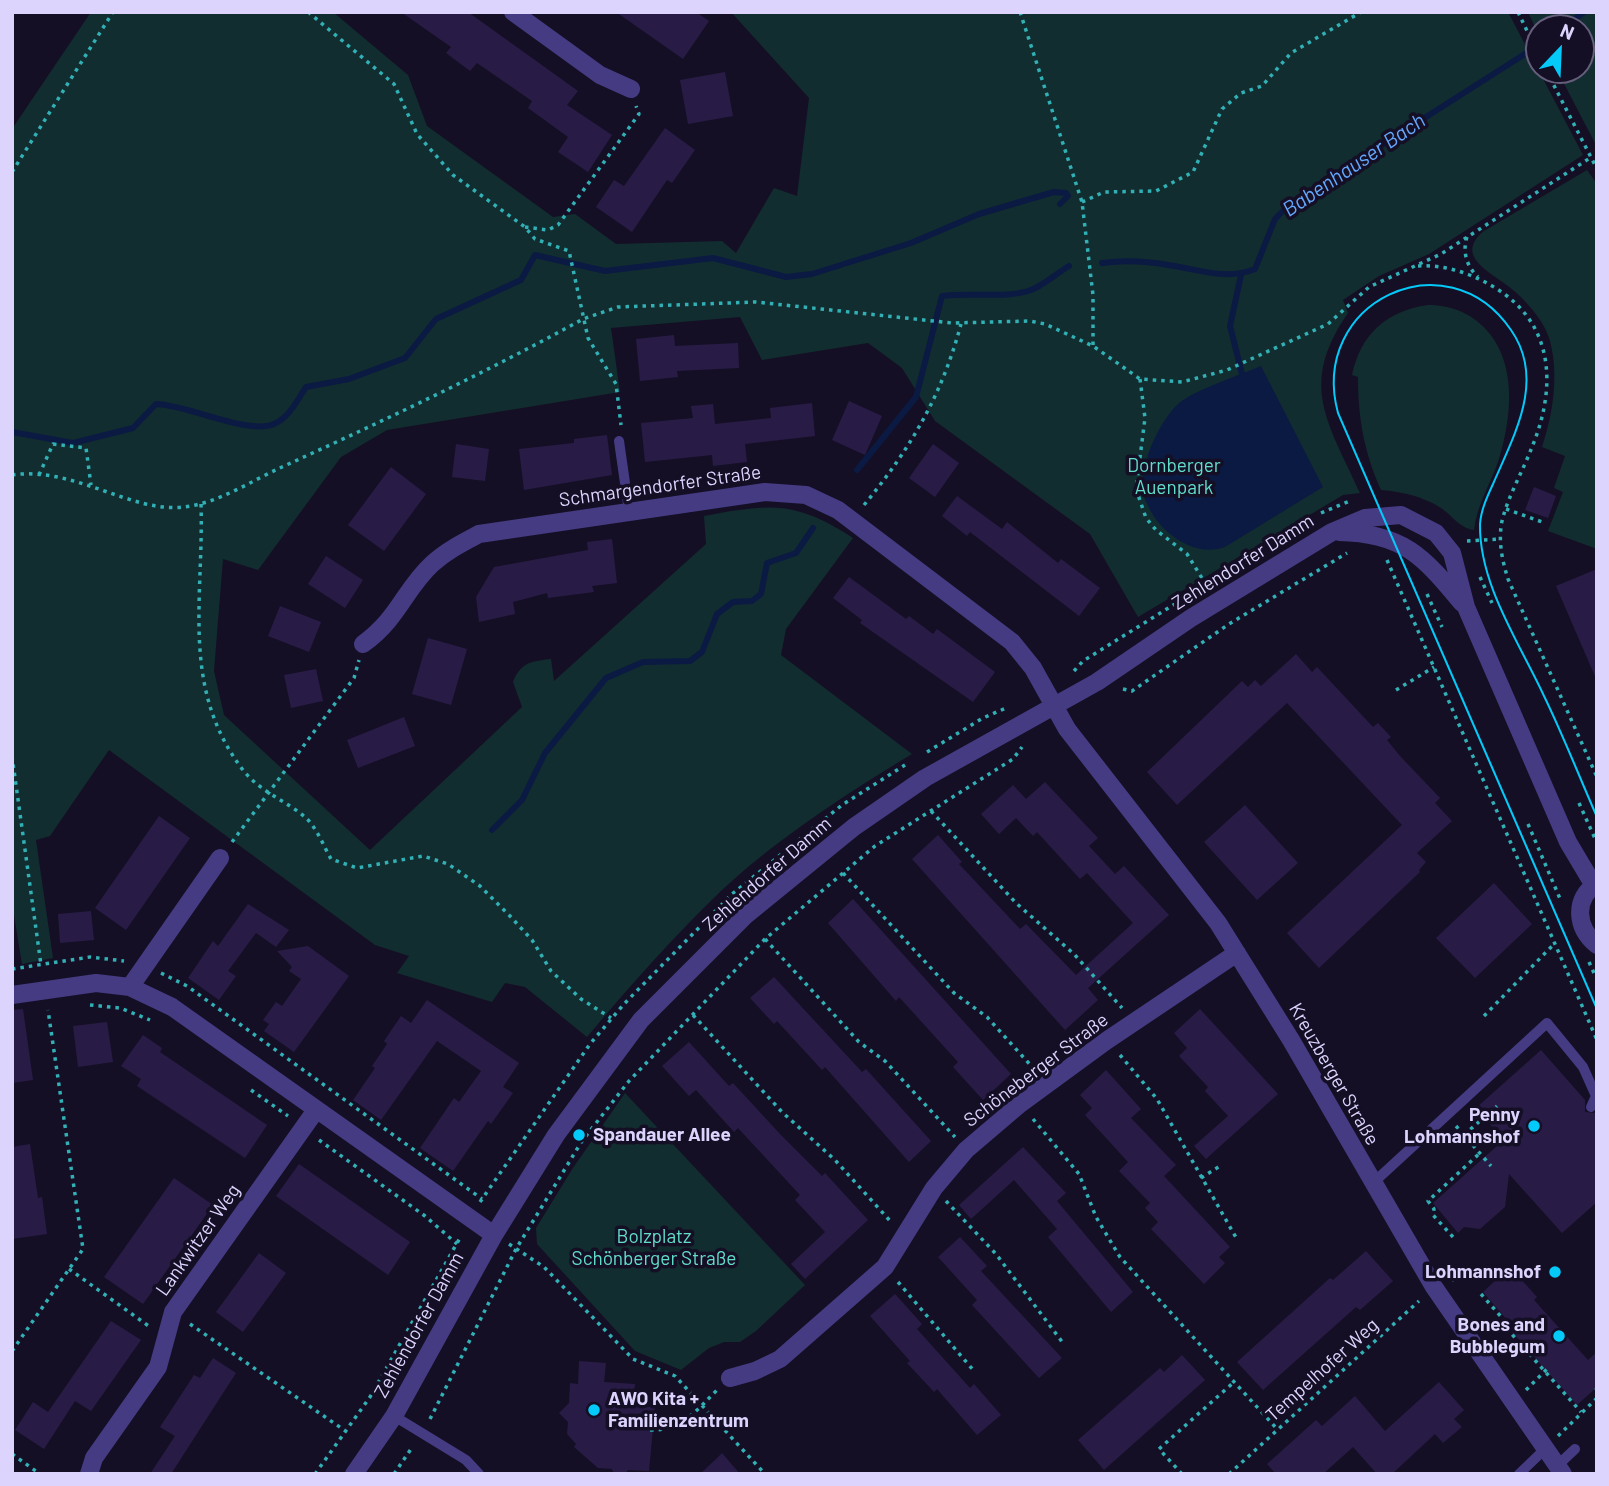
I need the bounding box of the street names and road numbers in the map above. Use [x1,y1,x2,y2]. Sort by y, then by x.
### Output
street label: Schmargendorfer Straße [558,461,762,511]
street label: Zehlendorfer Damm [1168,509,1318,615]
street label: Zehlendorfer Damm [698,812,836,936]
street label: Kreuzberger Straße [1284,999,1384,1149]
street label: Schöneberger Straße [959,1008,1113,1132]
street label: Lankwitzer Weg [151,1180,245,1300]
street label: Zehlendorfer Damm [370,1248,468,1402]
street label: Tempelhofer Weg [1261,1314,1383,1426]

